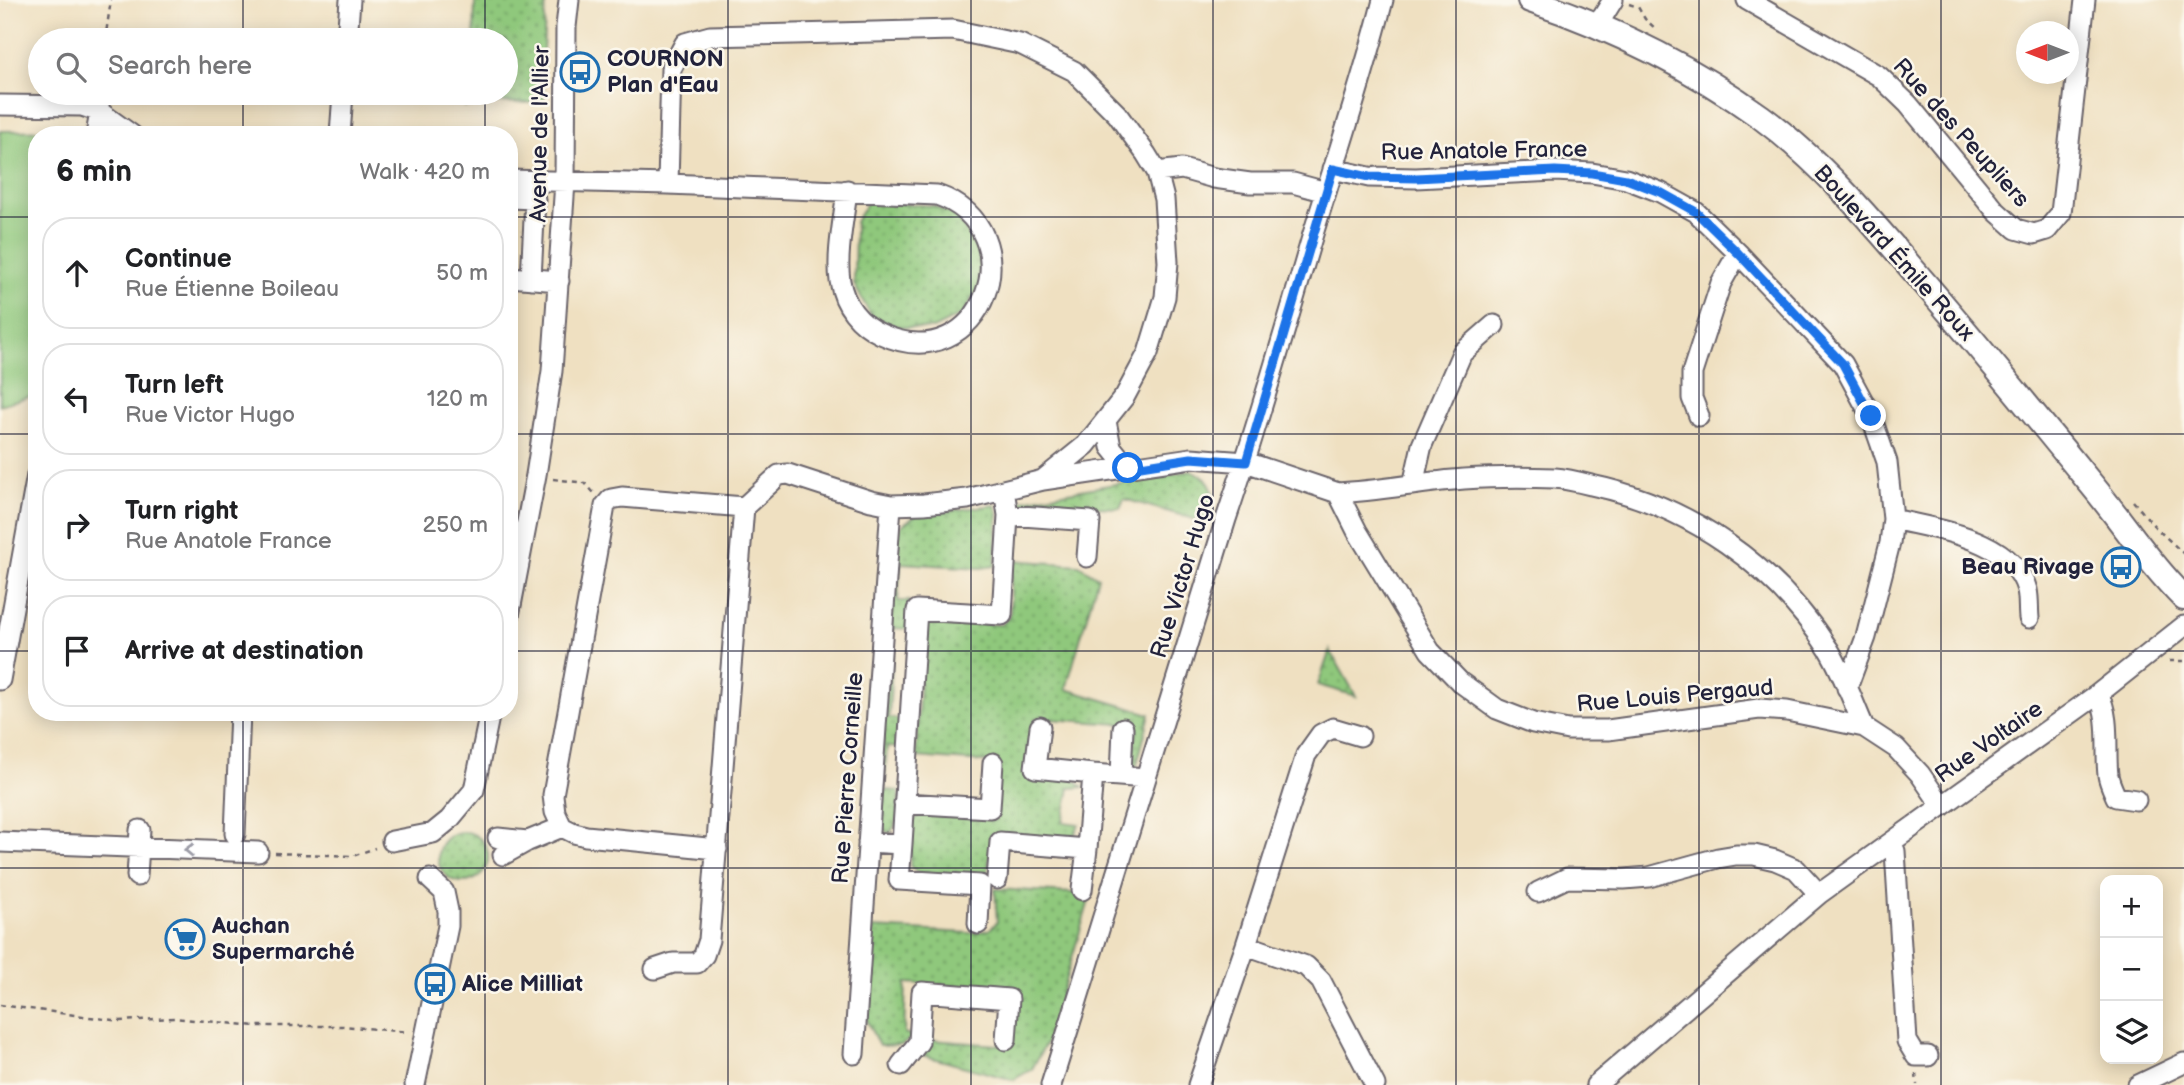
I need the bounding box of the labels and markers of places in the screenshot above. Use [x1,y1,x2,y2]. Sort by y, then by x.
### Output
place label: COURNON Plan d'Eau [607,45,724,99]
bus stop icon: COURNON Plan d'Eau [559,51,601,93]
bus stop icon: Beau Rivage [2100,546,2142,588]
place label: Beau Rivage [1961,553,2094,581]
place label: Auchan Supermarché [211,912,355,966]
supermarket icon: Auchan Supermarché [164,918,206,960]
bus stop icon: Alice Milliat [414,963,456,1005]
place label: Alice Milliat [461,970,583,998]

